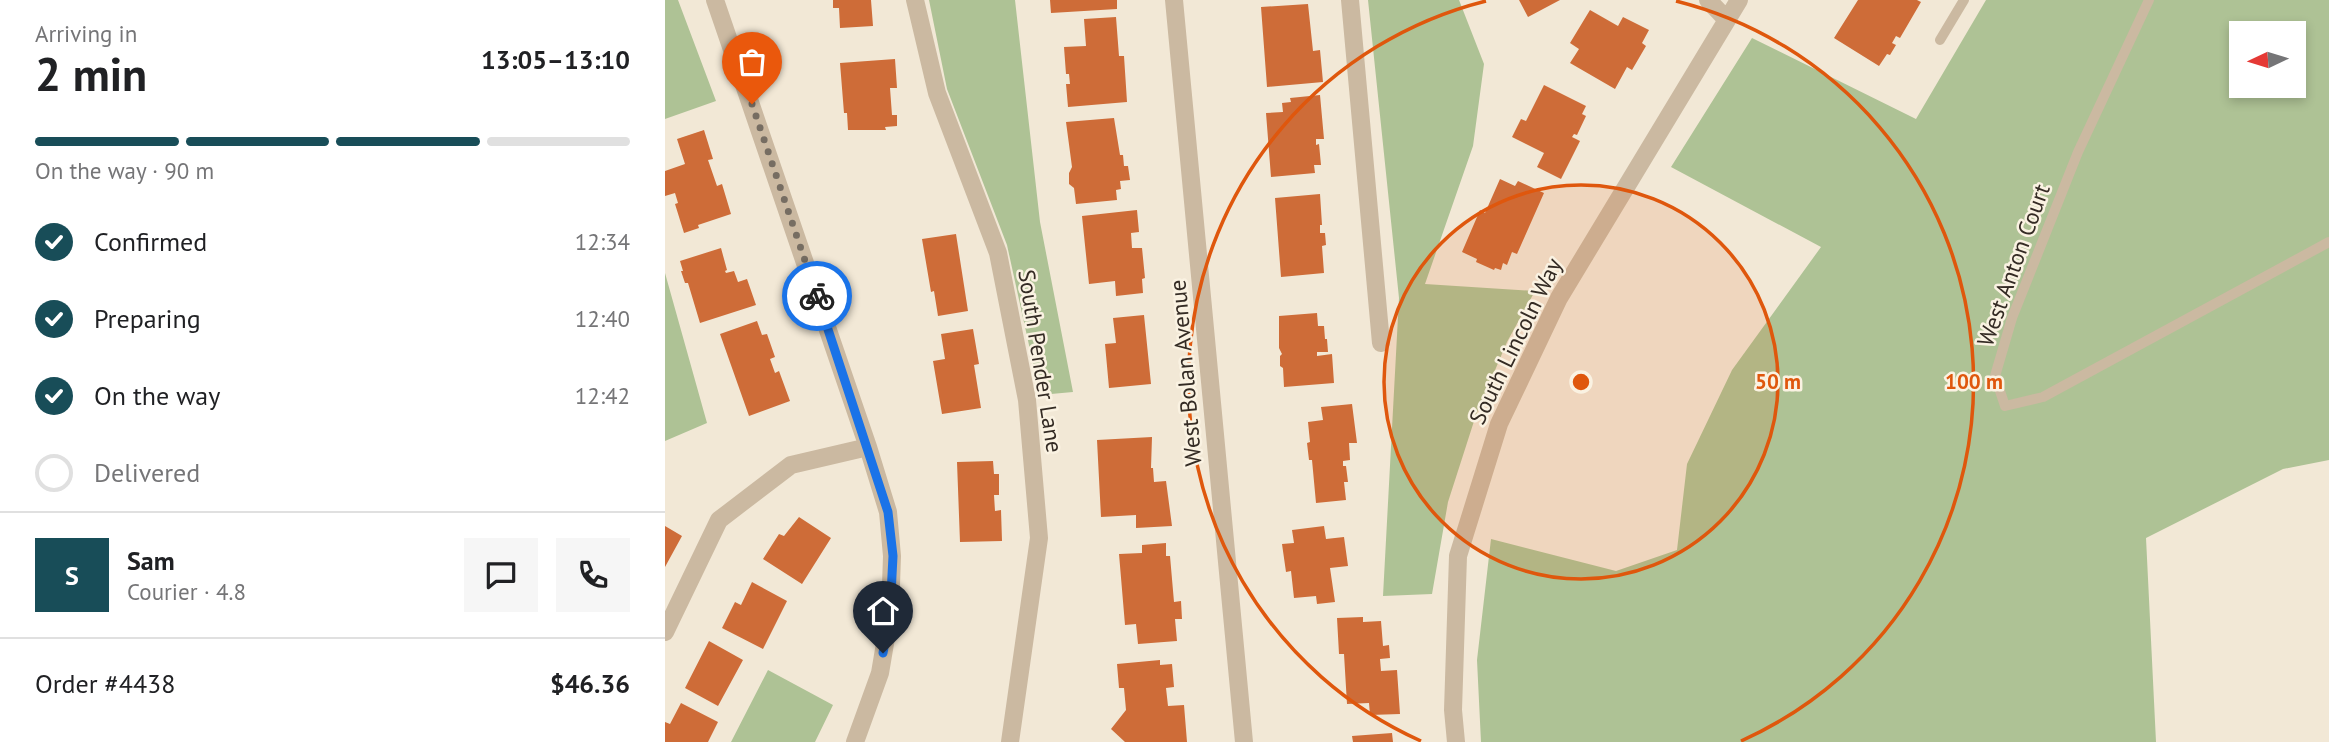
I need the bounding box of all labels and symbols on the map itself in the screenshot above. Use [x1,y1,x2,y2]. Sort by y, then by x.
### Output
north arrow [2229,21,2307,98]
pin [722,32,782,104]
street label: West Anton Court [1970,180,2056,350]
street label: South Lincoln Way [1462,253,1568,429]
courier [782,261,852,331]
street label: South Pender Lane [1012,267,1070,455]
street label: West Bolan Avenue [1162,279,1208,467]
text: 50 m [1755,368,1801,395]
text: 100 m [1945,368,2003,395]
centre of rings [1569,370,1593,394]
pin [853,581,913,653]

